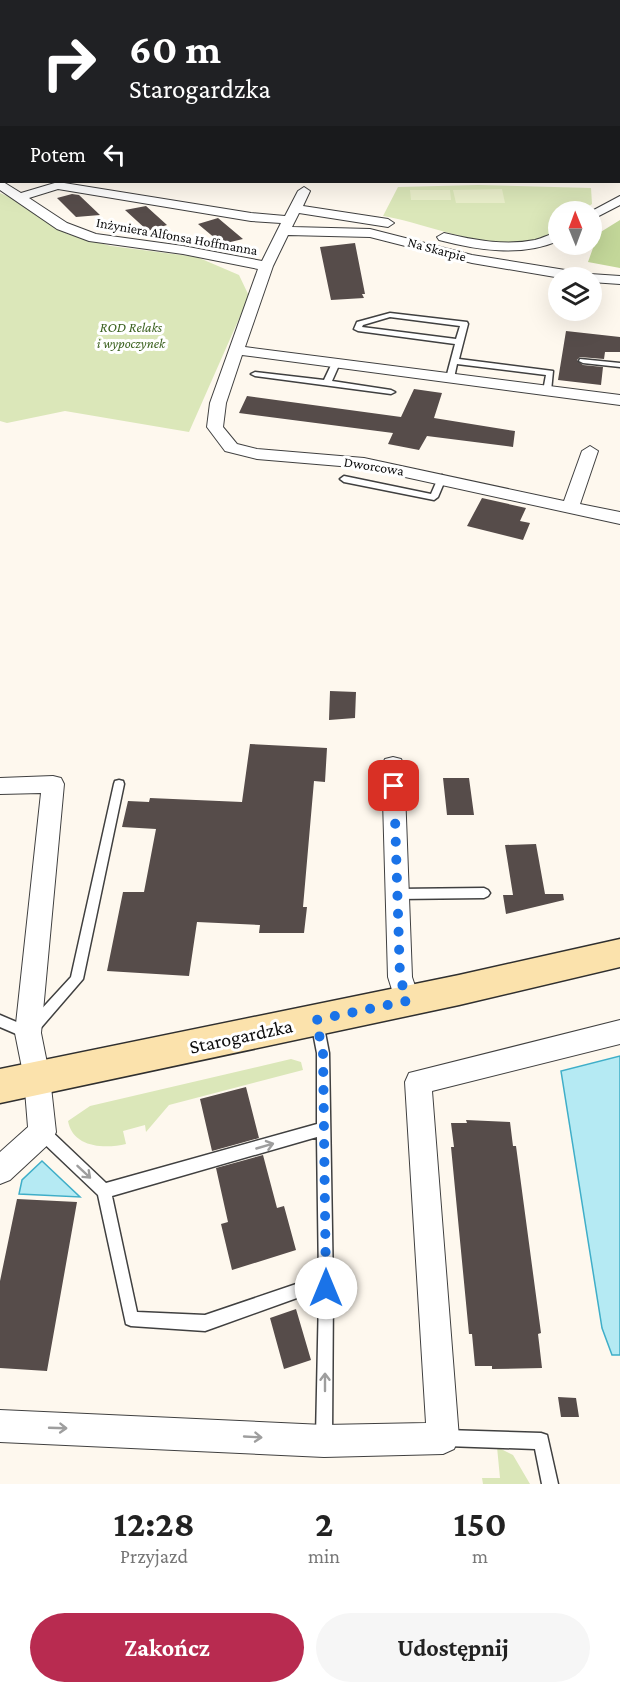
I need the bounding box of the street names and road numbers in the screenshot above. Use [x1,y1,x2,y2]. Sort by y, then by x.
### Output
street label: Inżyniera Alfonsa Hoffmanna [95,214,259,258]
street label: Na Skarpie [406,234,468,264]
street label: Dworcowa [343,453,406,479]
street label: Starogardzka [187,1014,295,1059]

